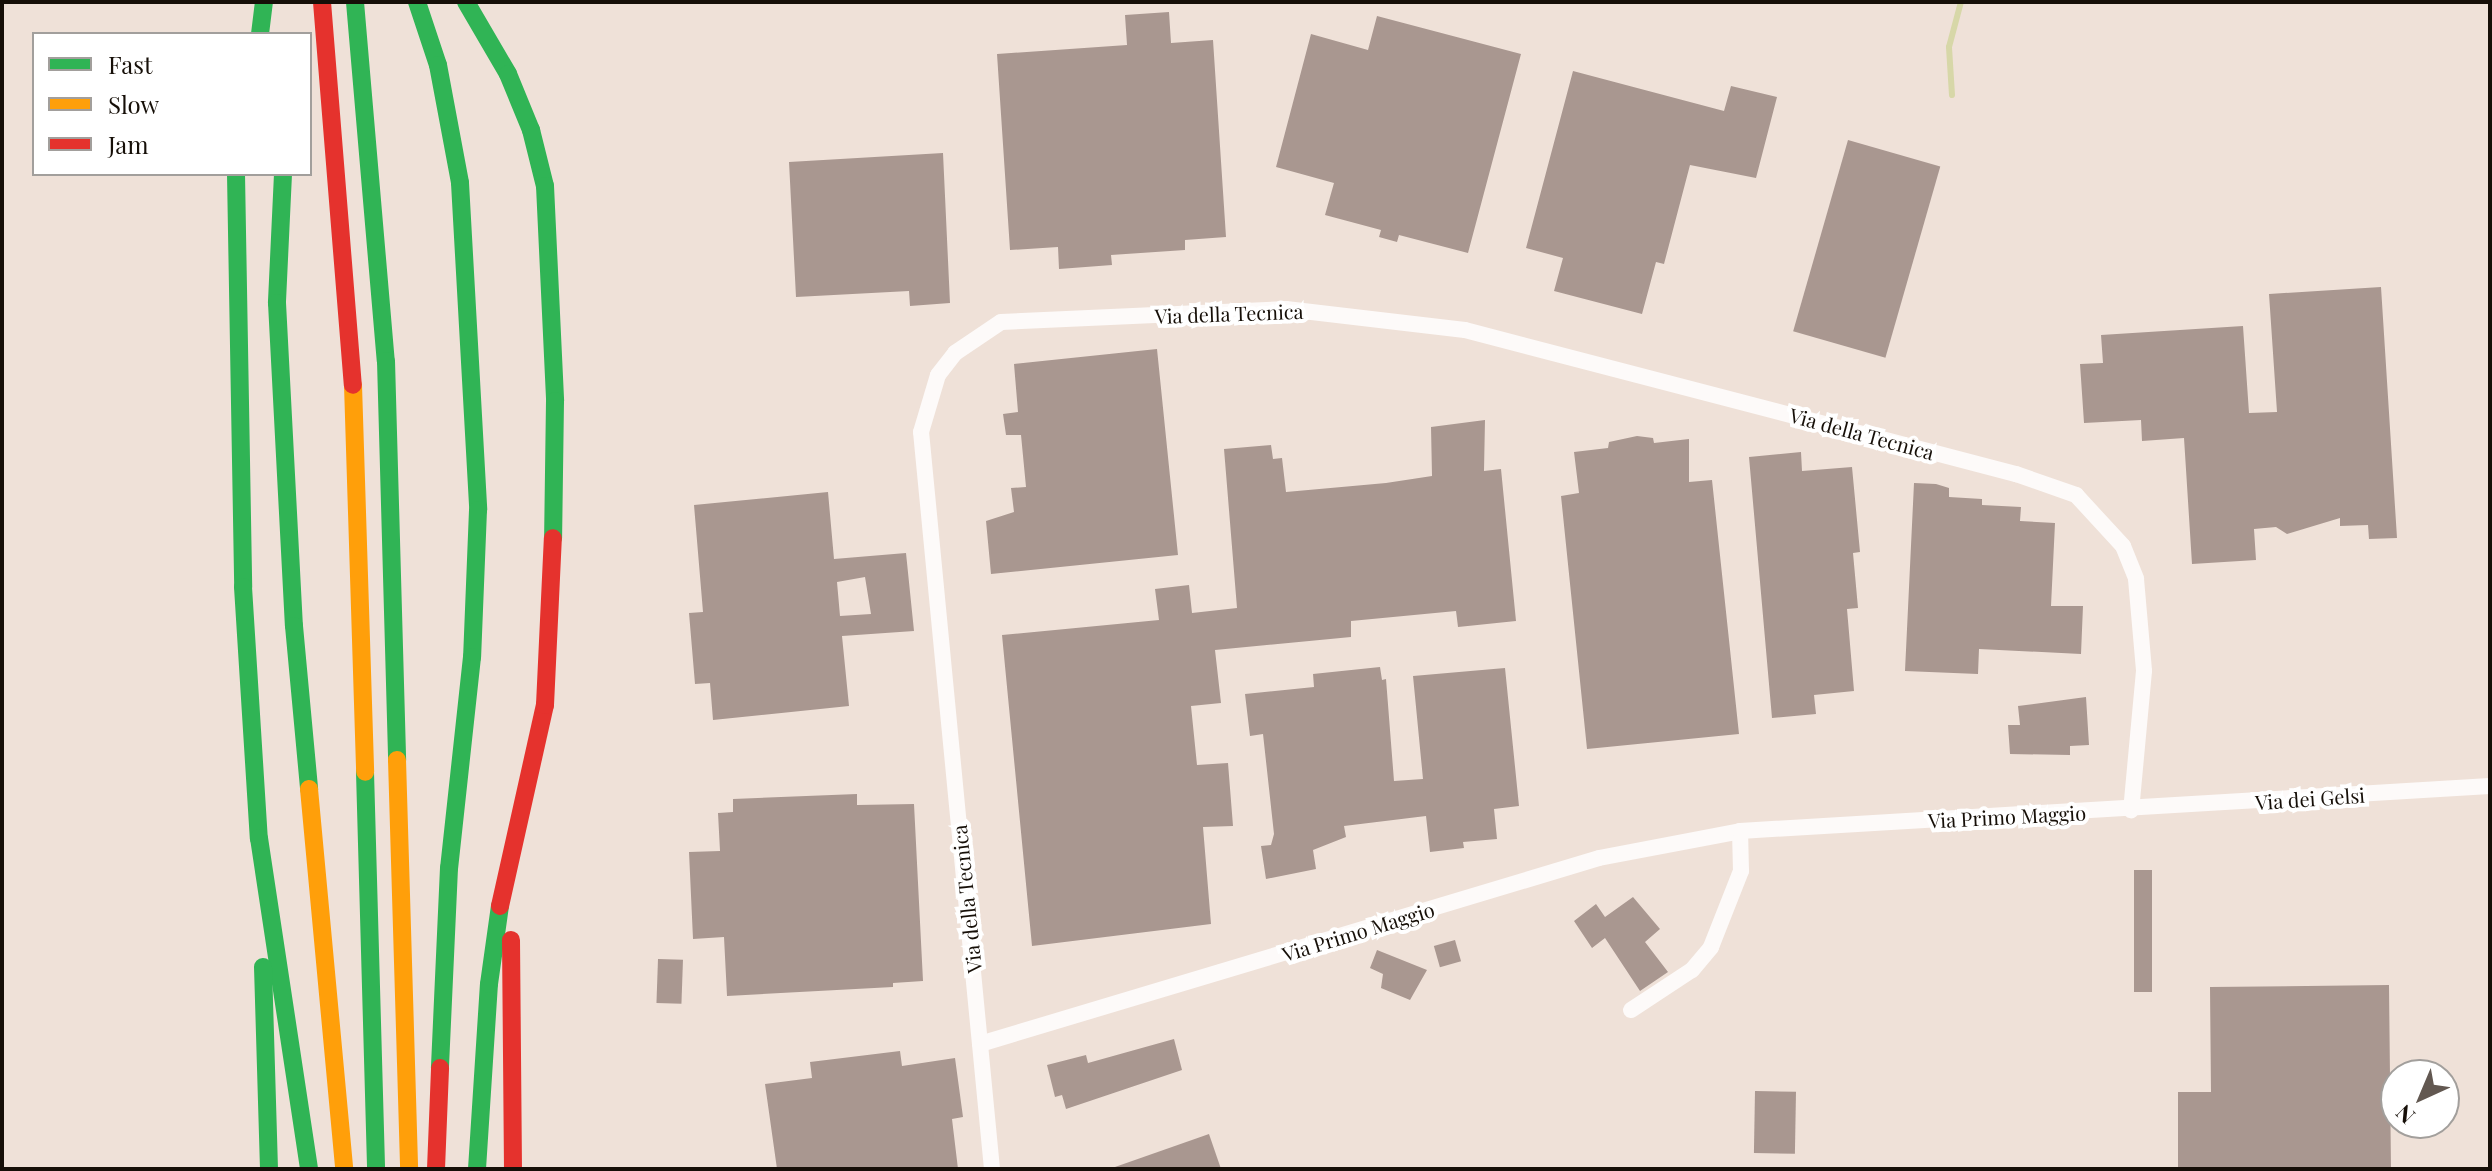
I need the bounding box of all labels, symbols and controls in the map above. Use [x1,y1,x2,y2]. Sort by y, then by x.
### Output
legend [32,32,312,176]
text: Fast [108,48,153,80]
text: Slow [108,88,159,120]
text: Jam [108,128,149,160]
street label: Via della Tecnica [1154,298,1304,328]
street label: Via della Tecnica [1787,402,1937,464]
street label: Via dei Gelsi [2254,782,2366,814]
street label: Via Primo Maggio [1927,800,2087,832]
street label: Via della Tecnica [946,823,986,975]
street label: Via Primo Maggio [1279,896,1437,966]
north arrow [2380,1059,2460,1139]
text: N [2389,1099,2421,1131]

